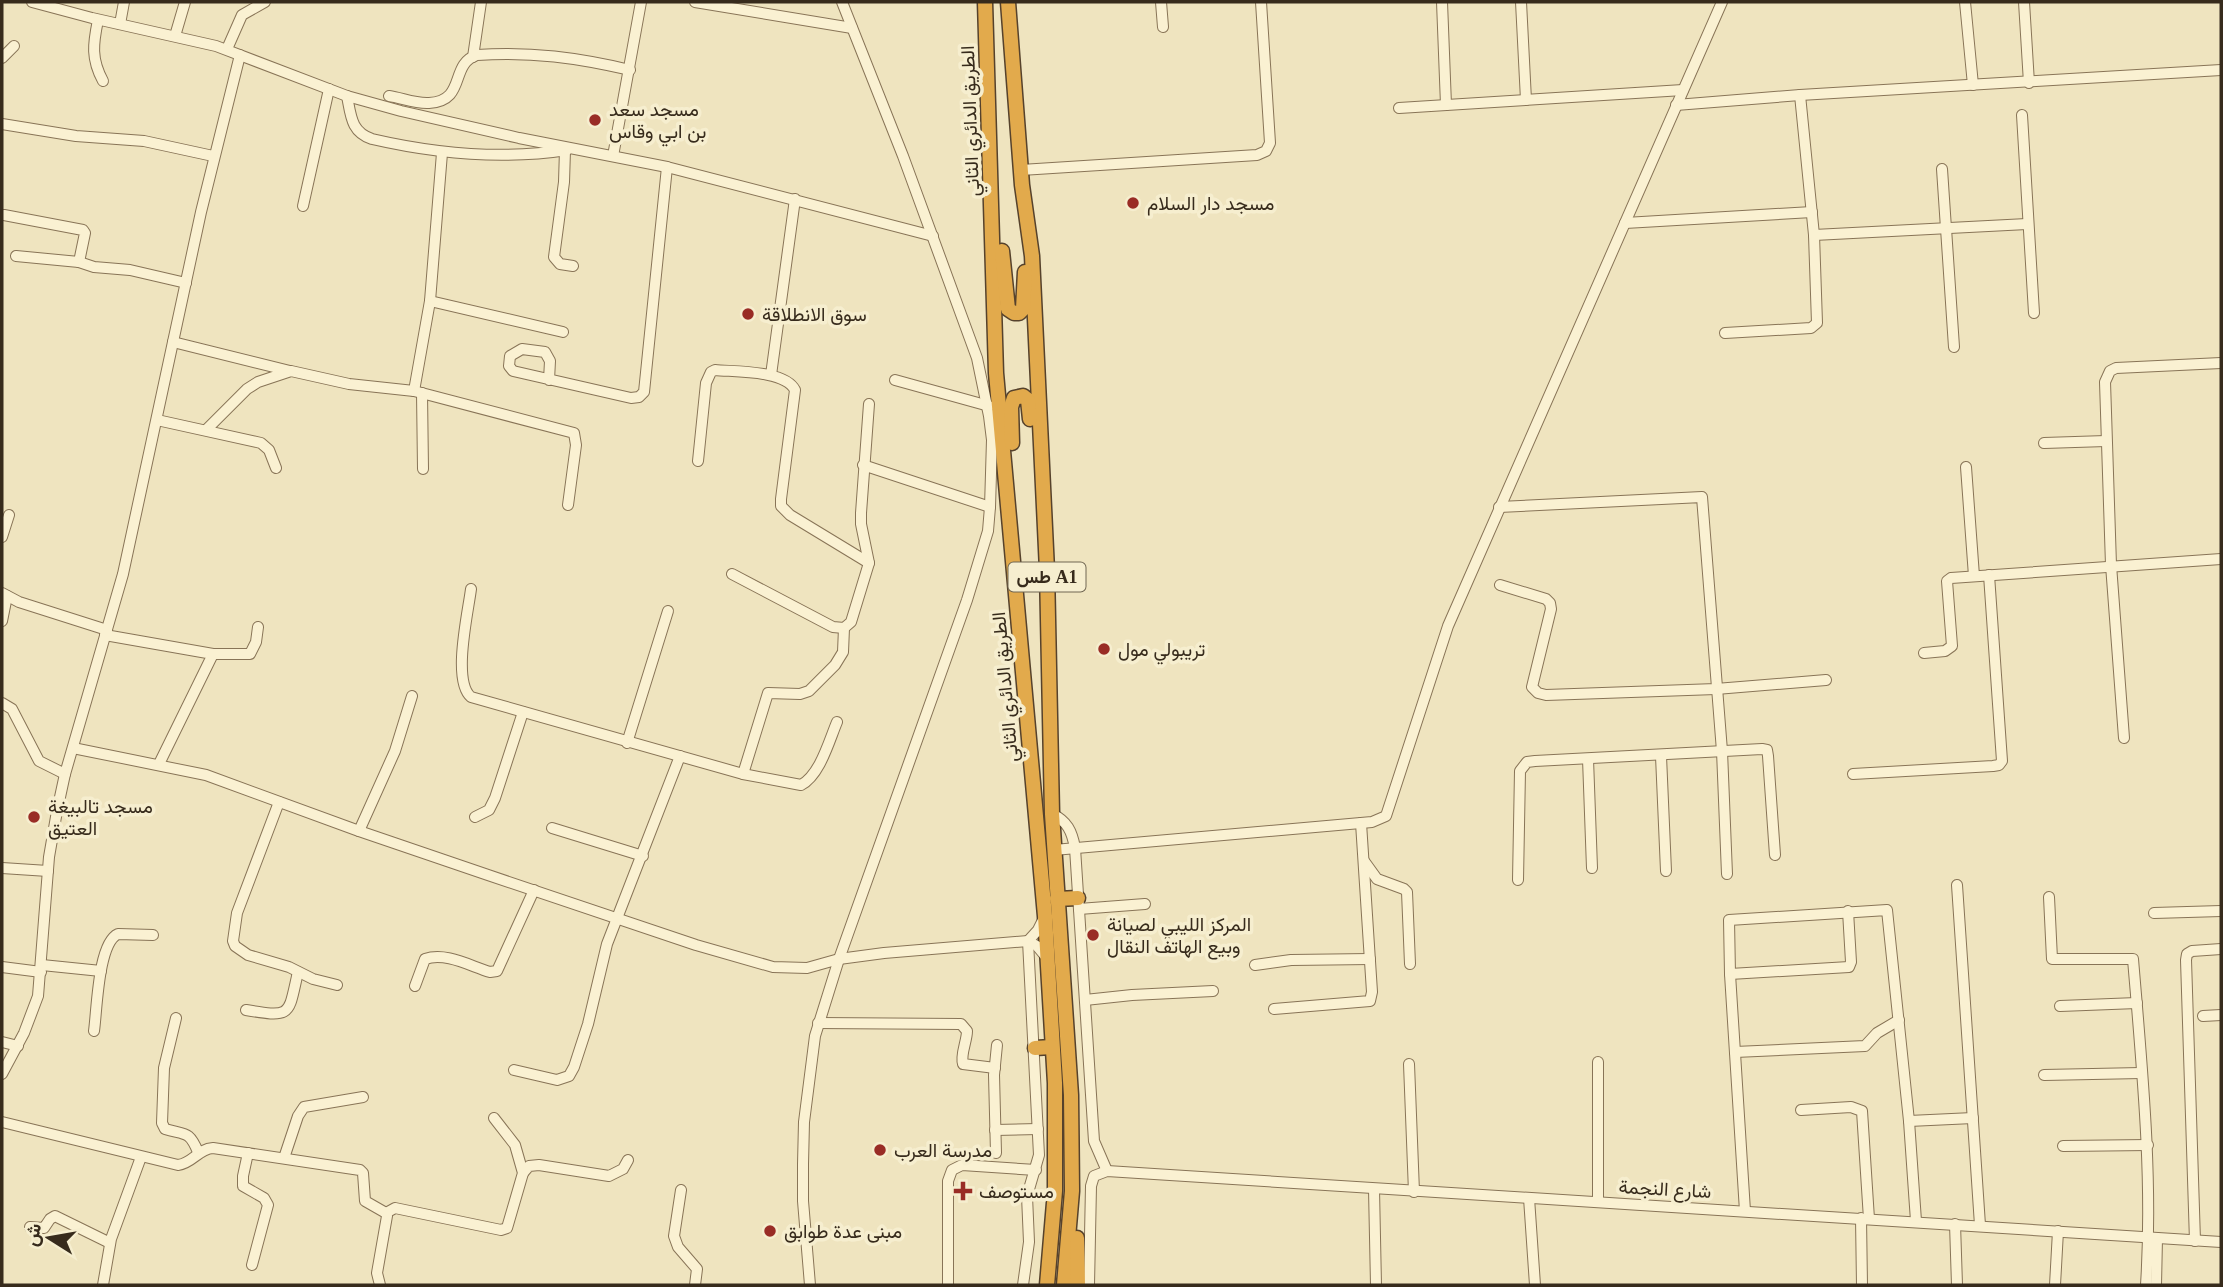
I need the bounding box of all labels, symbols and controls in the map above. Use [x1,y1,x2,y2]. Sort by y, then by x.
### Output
street label: الطريق الدائري الثاني [957,45,988,197]
place label: مسجد سعد بن ابي وقاس [609,99,706,147]
marker: مسجد سعد بن ابي وقاس [587,112,603,128]
place label: مسجد دار السلام [1147,193,1274,216]
marker: مسجد دار السلام [1125,195,1141,211]
place label: سوق الانطلاقة [762,304,867,326]
marker: سوق الانطلاقة [740,306,756,322]
road number: طس A1 [1009,562,1086,592]
street label: الطريق الدائري الثاني [988,610,1027,763]
place label: تريبولي مول [1118,639,1206,665]
marker: تريبولي مول [1096,641,1112,657]
place label: مسجد تالبيغة العتيق [48,796,153,840]
marker: مسجد تالبيغة العتيق [26,809,42,825]
place label: المركز الليبي لصيانة وبيع الهاتف النقال [1107,914,1251,960]
marker: المركز الليبي لصيانة وبيع الهاتف النقال [1085,927,1101,943]
place label: مدرسة العرب [894,1140,992,1162]
marker: مدرسة العرب [872,1142,888,1158]
street label: شارع النجمة [1618,1176,1712,1204]
marker: مستوصف [953,1181,973,1201]
place label: مستوصف [979,1181,1054,1203]
north arrow [14,1203,84,1273]
text: ش [20,1221,46,1248]
place label: مبنى عدة طوابق [784,1221,902,1243]
marker: مبنى عدة طوابق [762,1223,778,1239]

